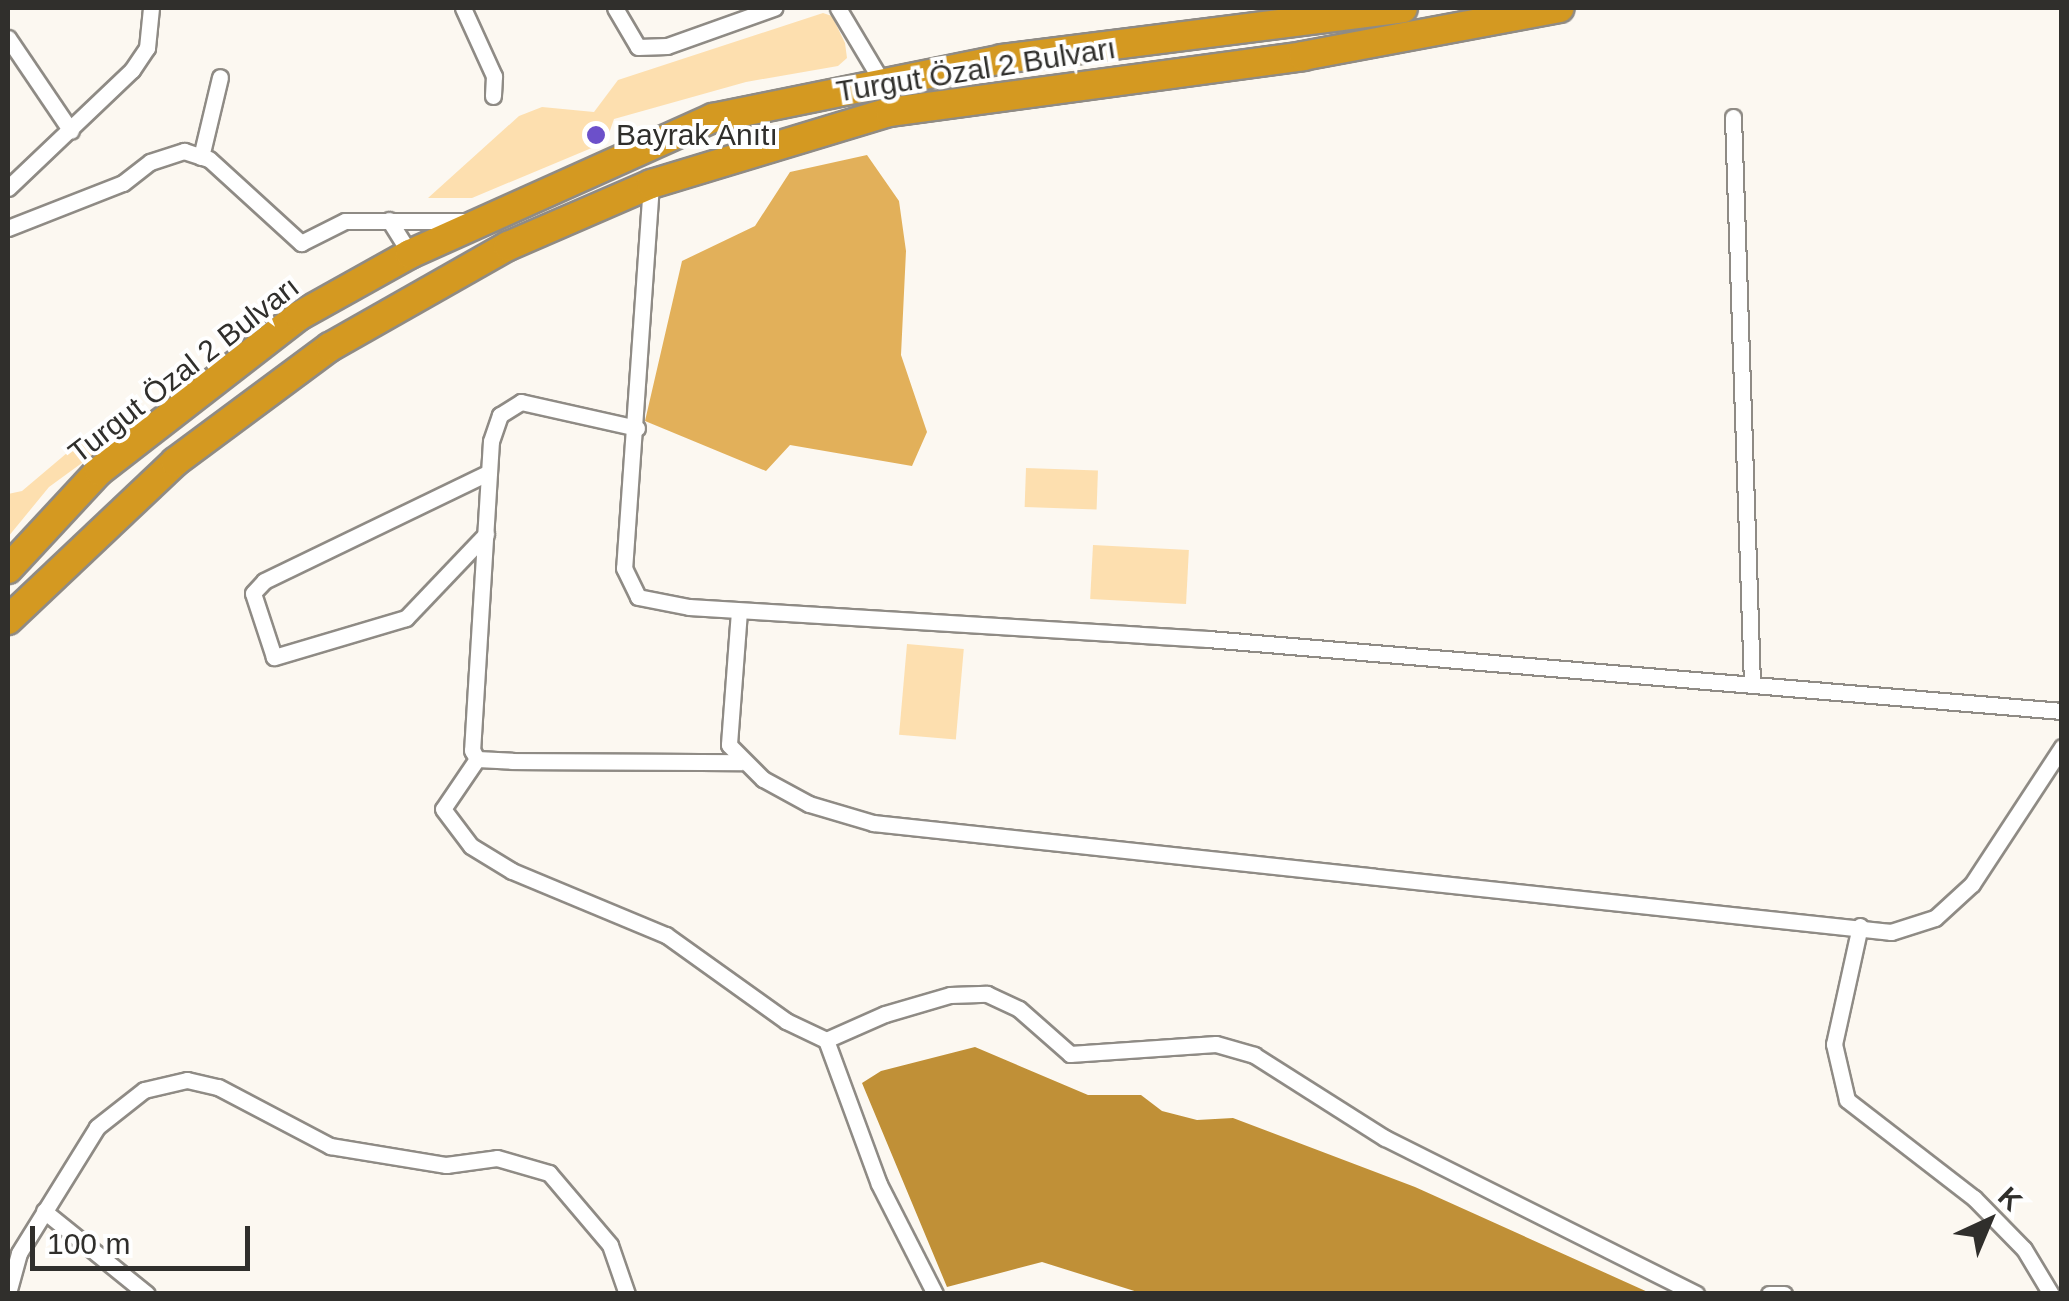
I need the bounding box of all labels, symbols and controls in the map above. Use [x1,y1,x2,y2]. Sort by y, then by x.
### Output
street label: Turgut Özal 2 Bulvarı [834,30,1118,110]
place label: Bayrak Anıtı [616,117,779,153]
marker: Bayrak Anıtı [585,124,607,146]
street label: Turgut Özal 2 Bulvarı [62,269,306,471]
north arrow [1939,1171,2039,1271]
text: K [1992,1181,2028,1217]
scale bar [35,1206,255,1268]
text: 100 m [47,1227,130,1260]

